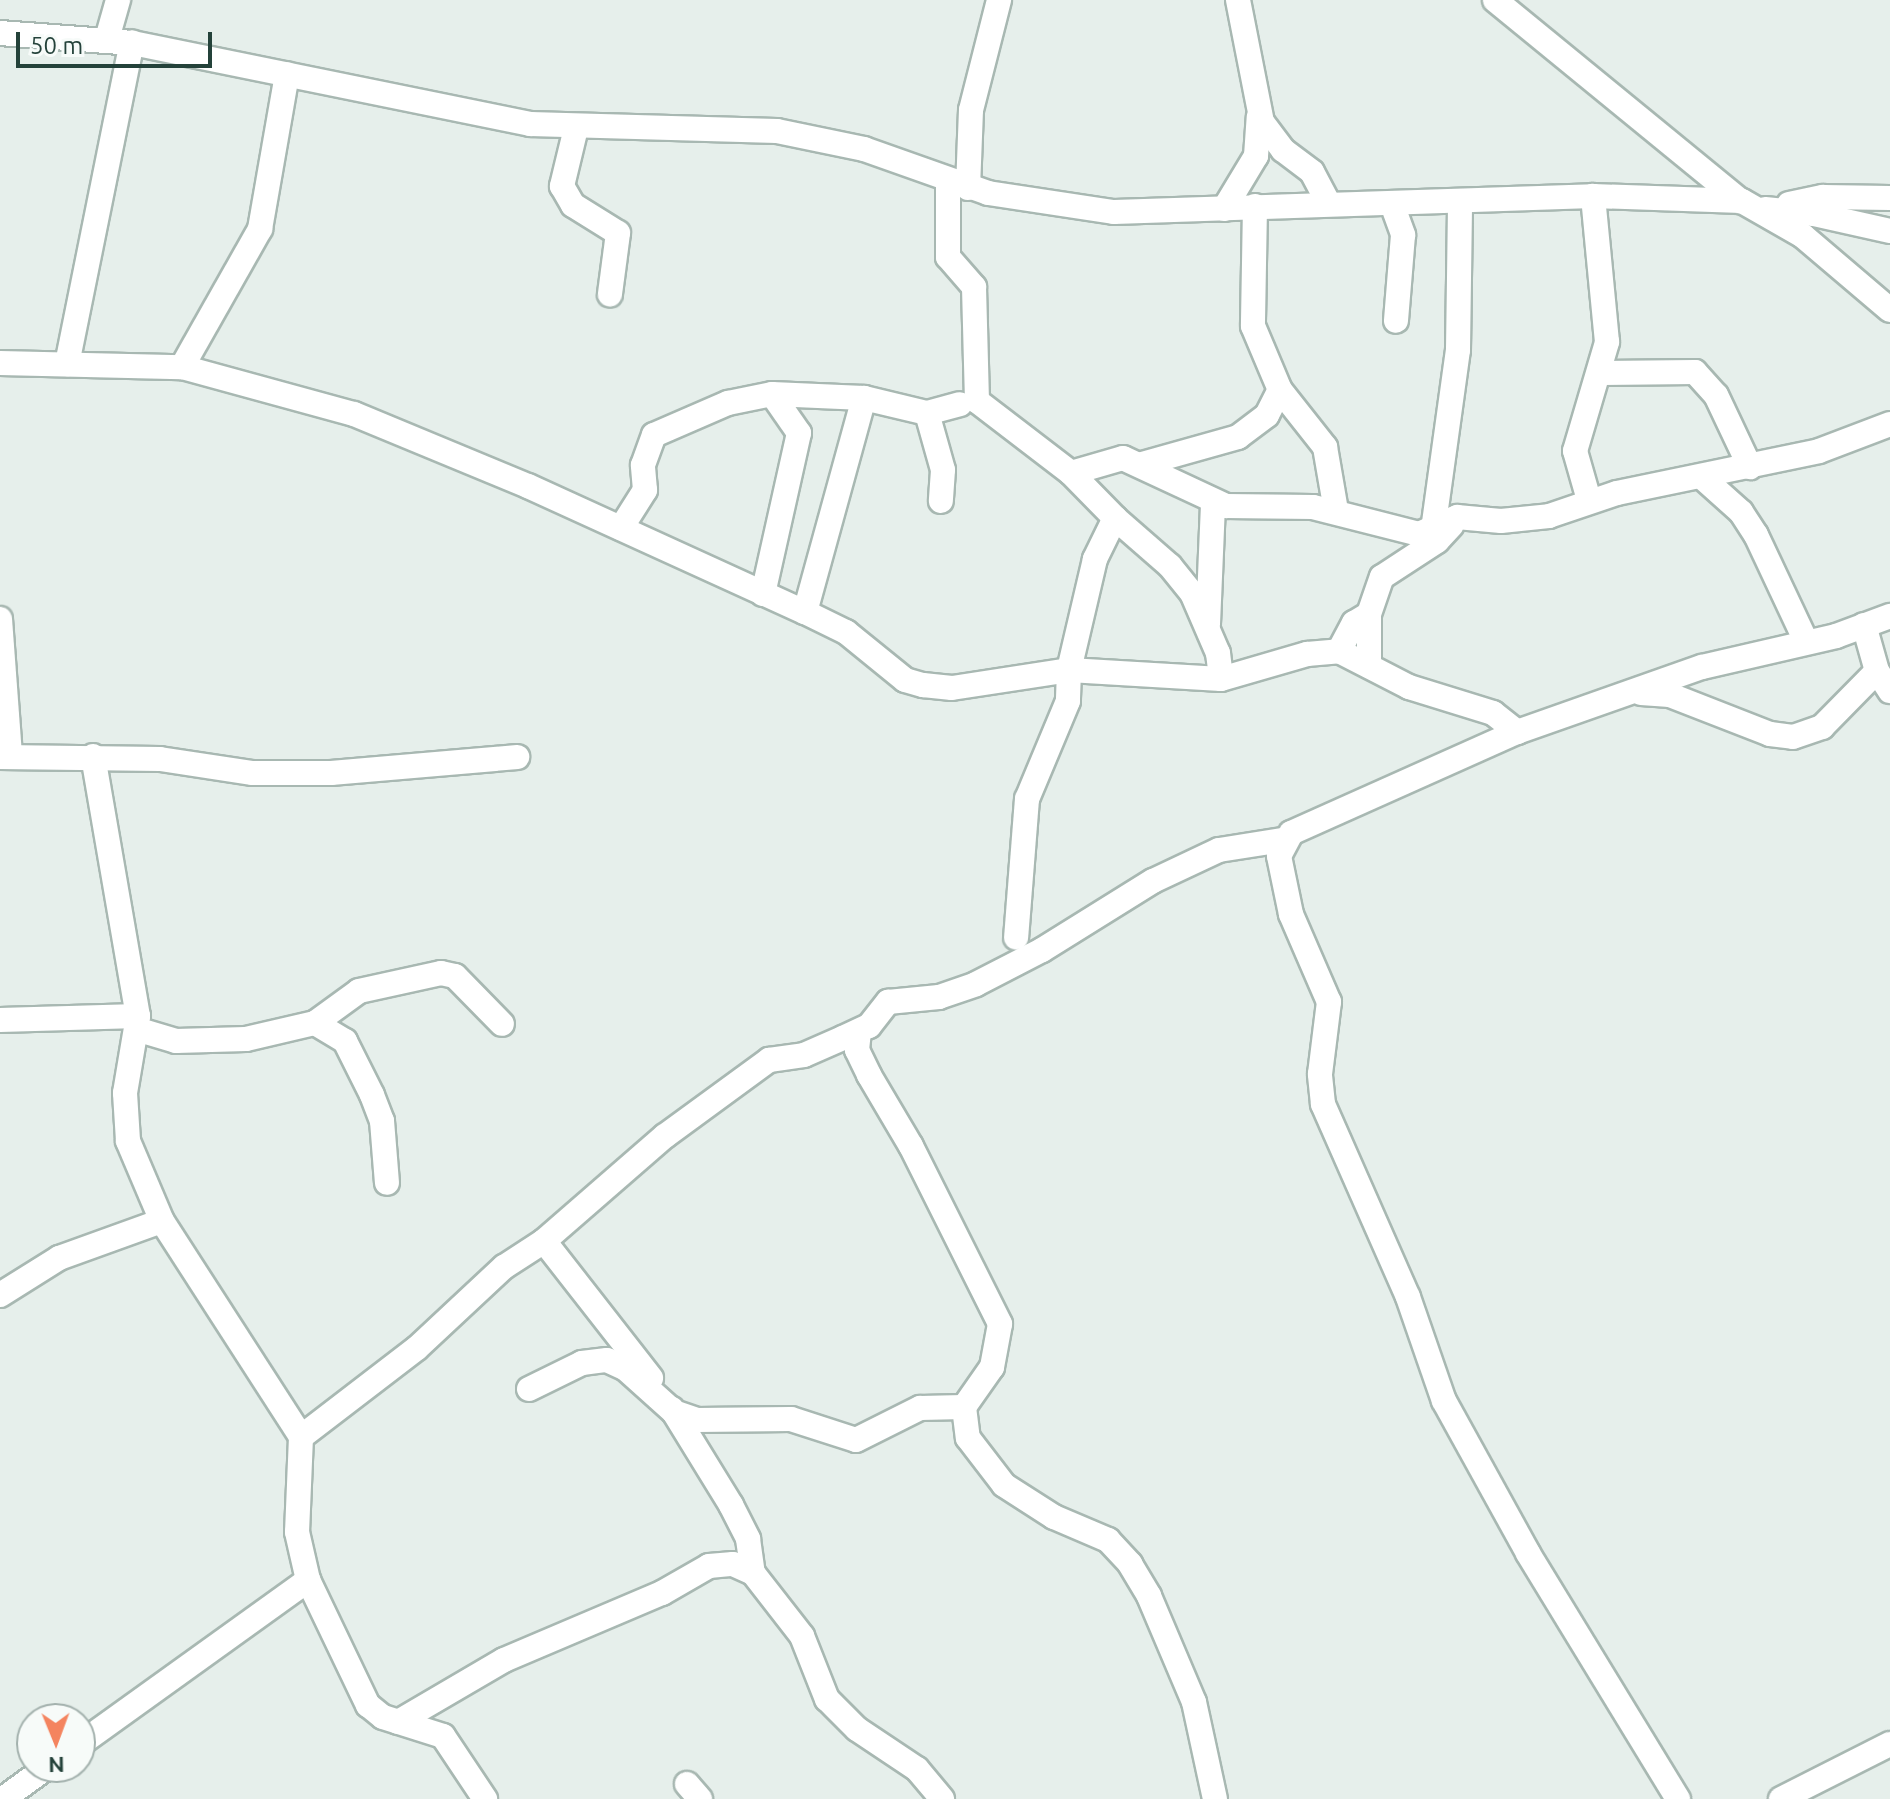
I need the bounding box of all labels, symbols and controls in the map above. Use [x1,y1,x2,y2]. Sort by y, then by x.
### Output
scale bar [20,16,216,66]
text: 50 m [30,32,83,59]
north arrow [16,1703,96,1783]
text: N [48,1753,65,1778]

